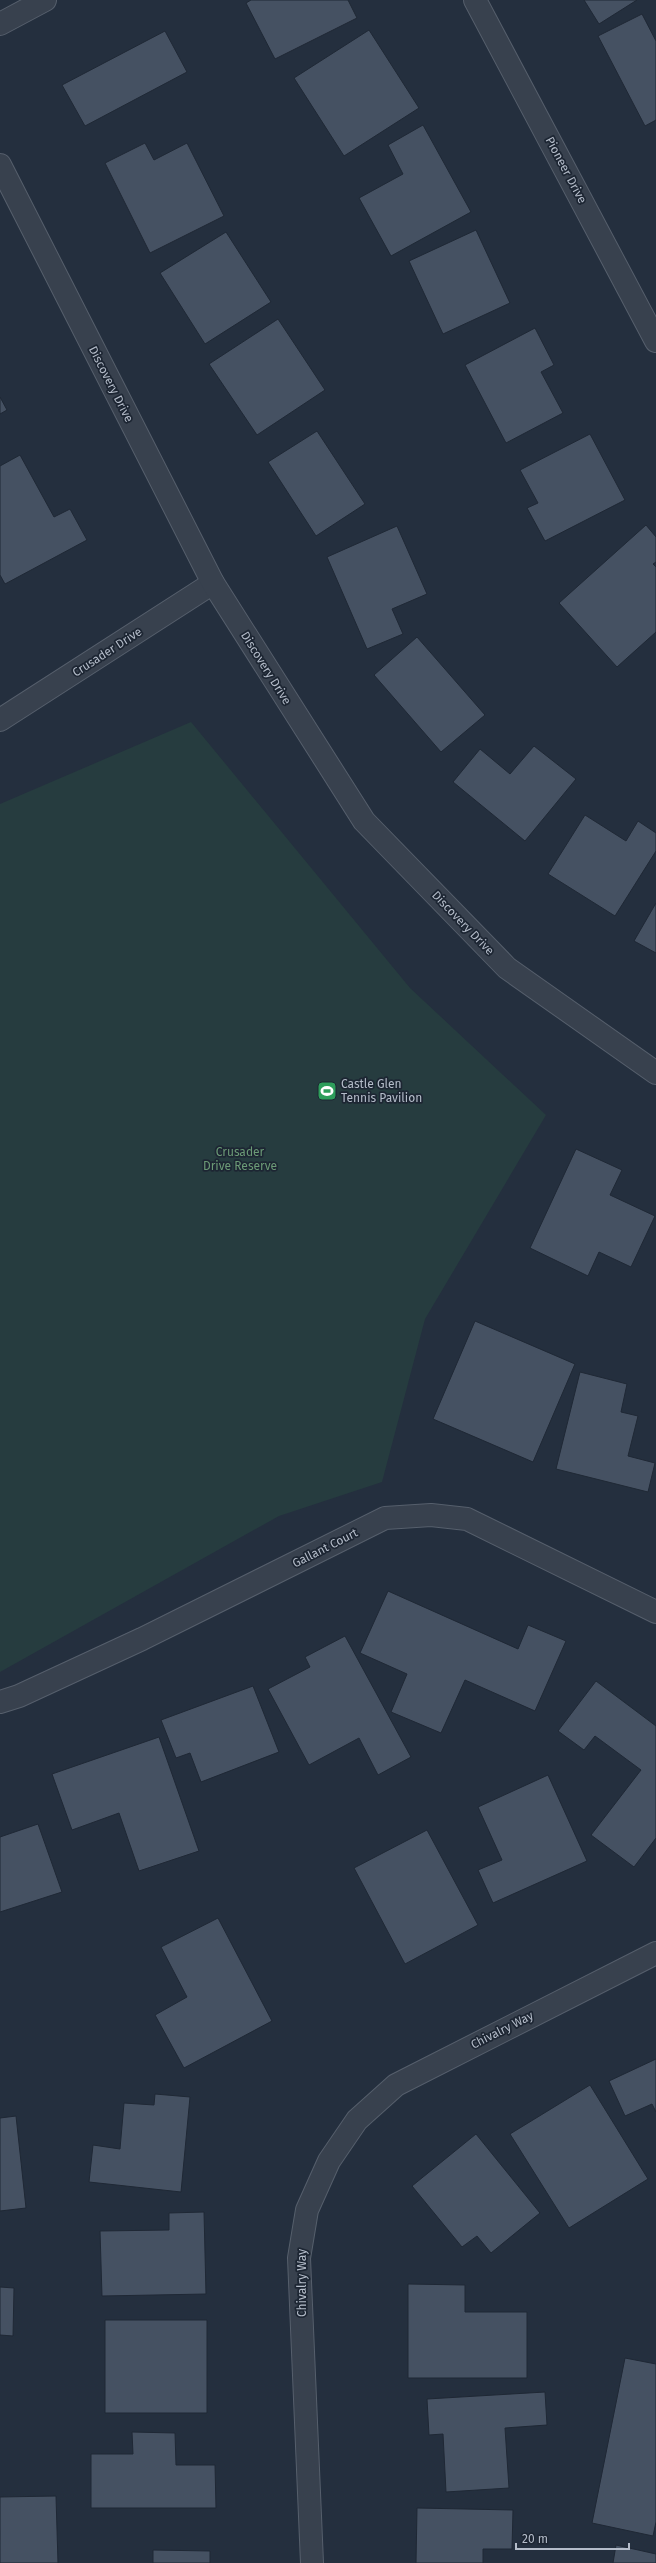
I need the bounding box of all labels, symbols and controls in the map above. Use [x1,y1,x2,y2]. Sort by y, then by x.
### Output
street label: Pioneer Drive [543,134,589,206]
street label: Discovery Drive [86,344,136,424]
street label: Crusader Drive [70,624,144,680]
street label: Discovery Drive [238,629,294,707]
street label: Discovery Drive [429,888,497,958]
place label: Castle Glen Tennis Pavilion [341,1077,422,1105]
sports icon: Castle Glen Tennis Pavilion [316,1080,338,1102]
park label: Crusader Drive Reserve [203,1145,277,1173]
street label: Gallant Court [290,1525,361,1570]
street label: Chivalry Way [468,2008,536,2052]
street label: Chivalry Way [295,2249,309,2317]
scale bar [516,2525,629,2551]
text: 20 m [522,2532,548,2546]

